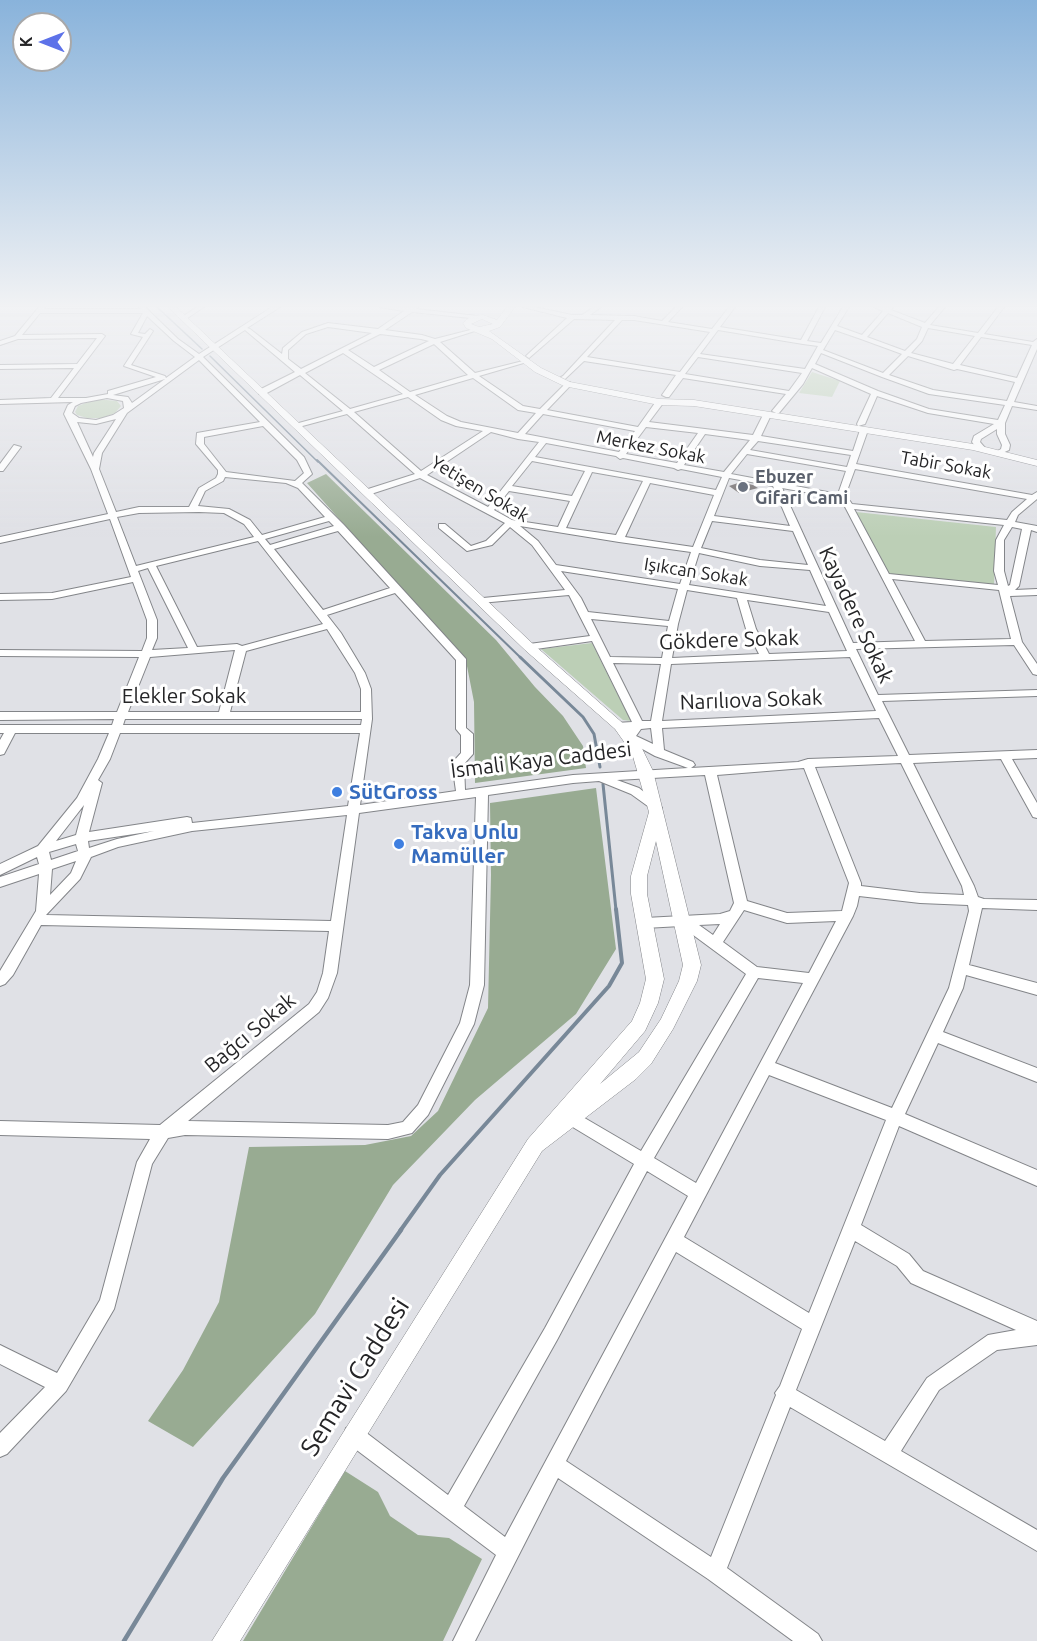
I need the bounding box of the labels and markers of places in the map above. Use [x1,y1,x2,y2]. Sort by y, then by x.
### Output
place label: Ebuzer Gifari Cami [755,466,848,508]
marker: Ebuzer Gifari Cami [736,480,750,494]
place label: SütGross [349,779,438,805]
marker: SütGross [330,785,344,799]
place label: Takva Unlu Mamüller [411,819,519,869]
marker: Takva Unlu Mamüller [392,837,406,851]

